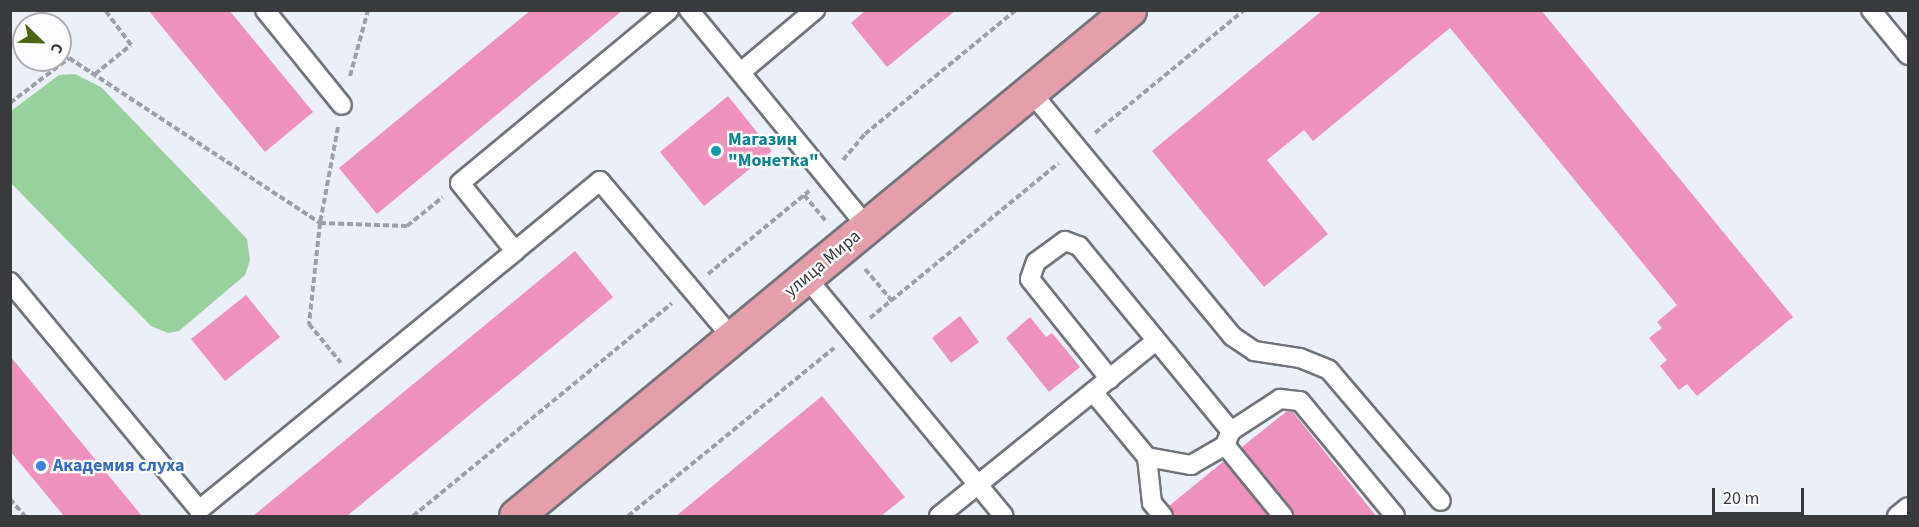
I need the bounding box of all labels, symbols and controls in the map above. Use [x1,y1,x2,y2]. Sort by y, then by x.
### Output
north arrow [12,12,72,72]
text: С [45,40,69,57]
place label: Магазин "Монетка" [728,130,819,172]
marker: Магазин "Монетка" [709,144,723,158]
street label: улица Мира [780,226,866,302]
place label: Академия слуха [53,455,184,477]
marker: Академия слуха [34,459,48,473]
scale bar [1715,476,1806,514]
text: 20 m [1723,486,1759,511]

